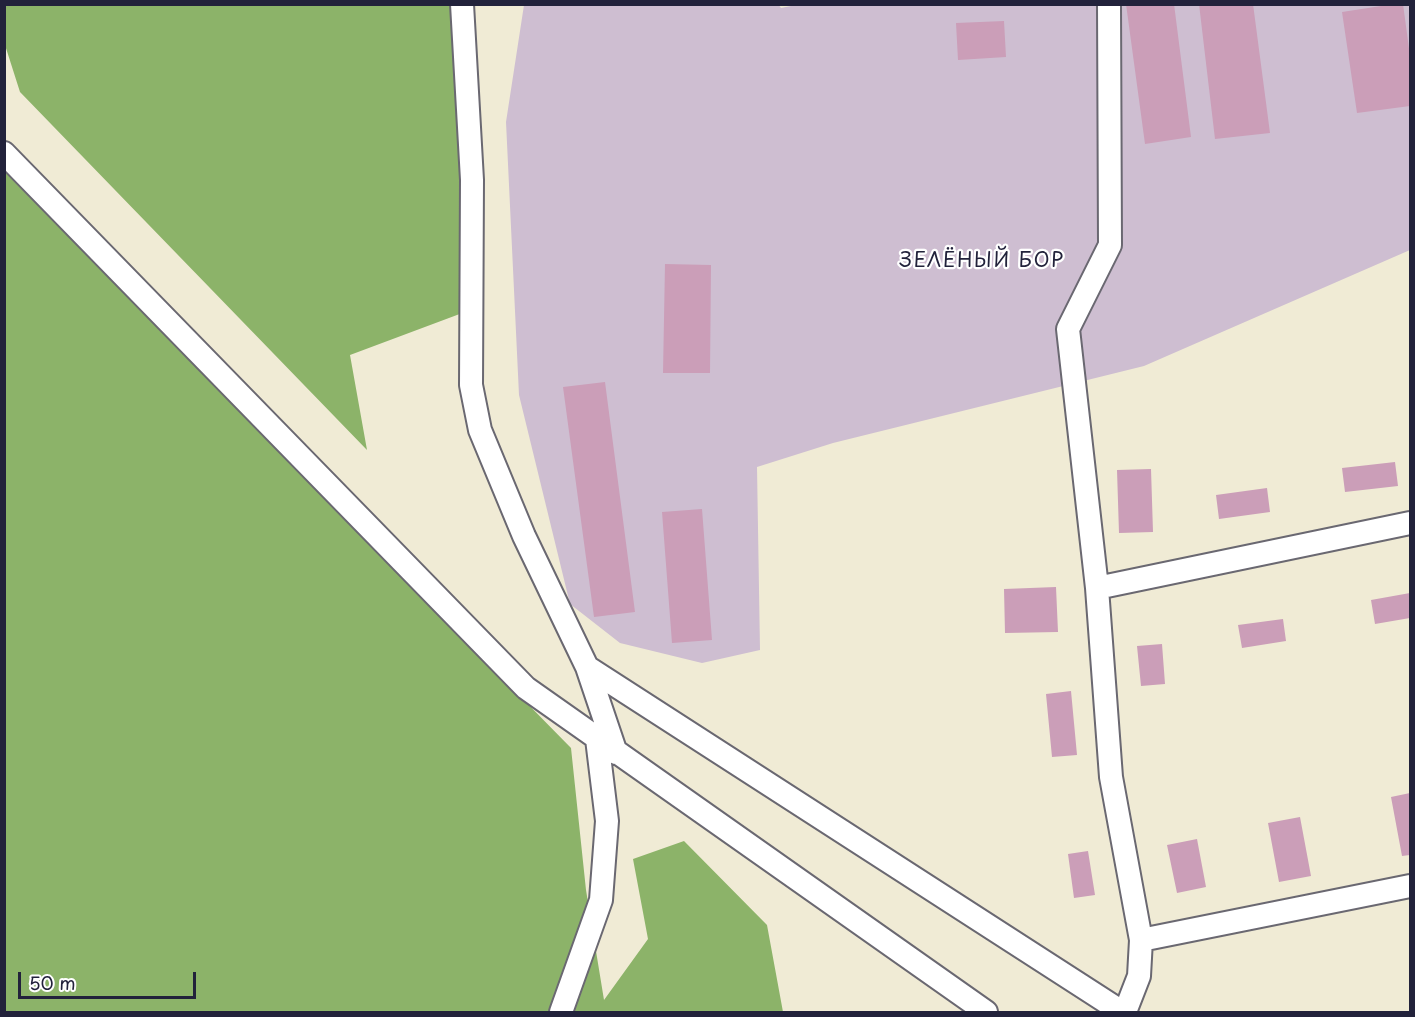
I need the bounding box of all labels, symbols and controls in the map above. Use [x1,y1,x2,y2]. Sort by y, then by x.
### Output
district label: ЗЕЛЁНЫЙ БОР [899,249,1065,273]
scale bar [21,960,200,998]
text: 50 m [29,969,76,996]

